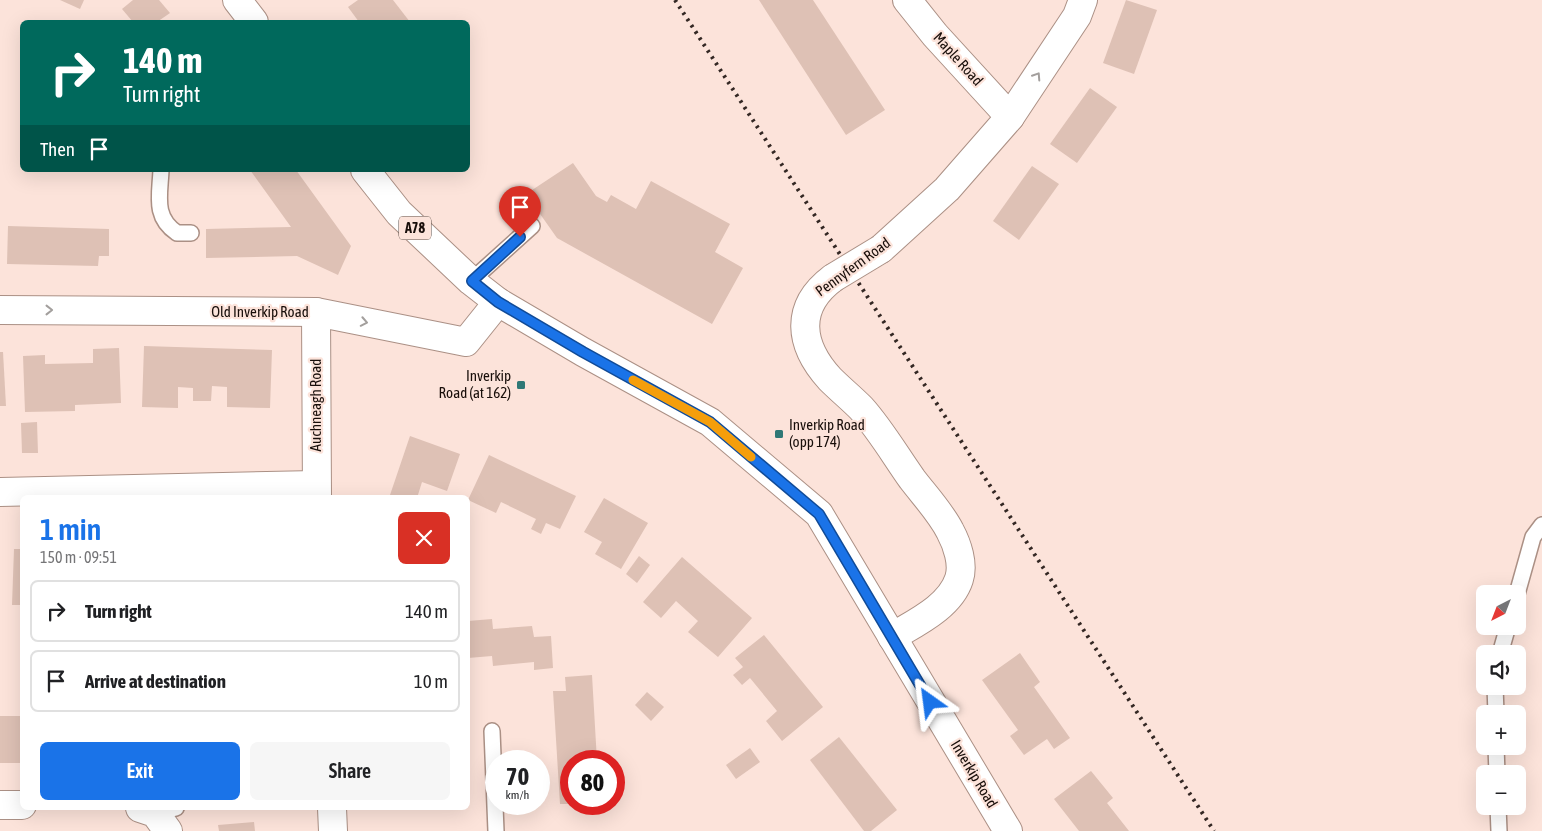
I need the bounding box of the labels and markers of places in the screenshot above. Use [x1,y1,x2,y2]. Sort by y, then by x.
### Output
pin [499,186,541,237]
place label: Inverkip Road (at 162) [439,367,511,401]
marker: Inverkip Road (at 162) [515,379,527,391]
place label: Inverkip Road (opp 174) [789,416,865,450]
marker: Inverkip Road (opp 174) [773,428,785,440]

